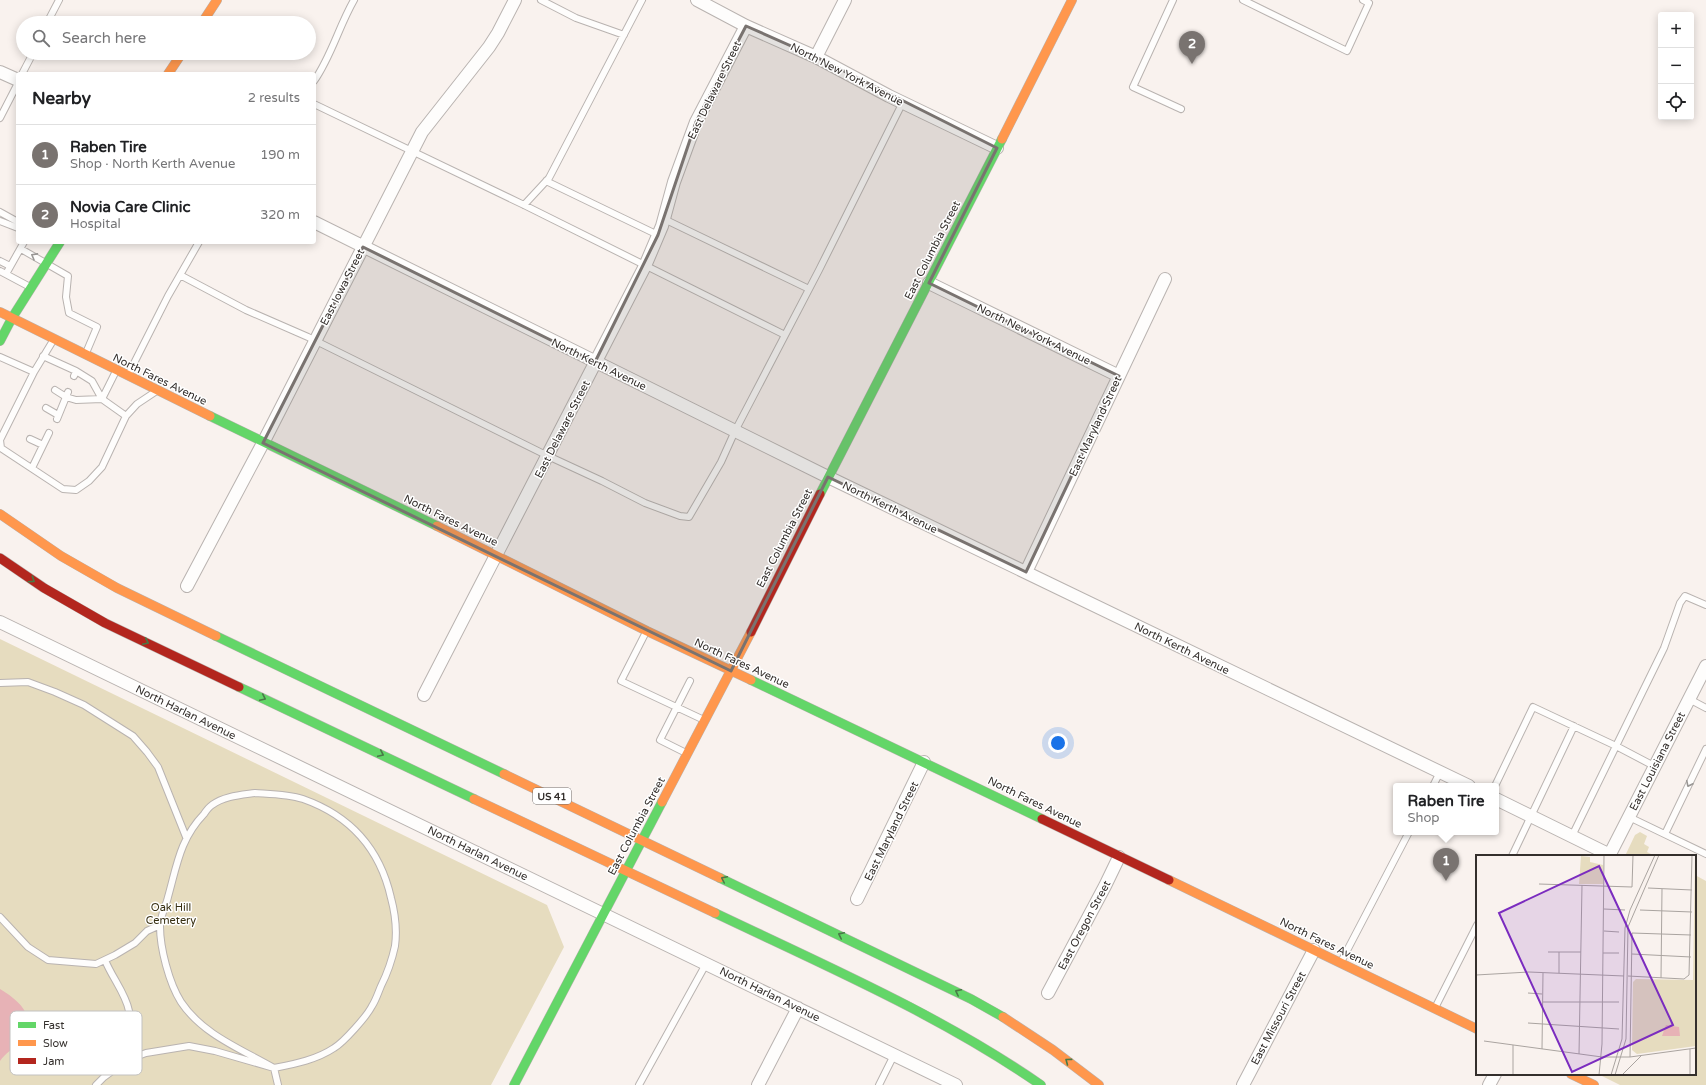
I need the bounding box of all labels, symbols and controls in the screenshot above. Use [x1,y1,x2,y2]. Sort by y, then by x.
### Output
map controls [1658,12,1694,120]
button: + [1658,12,1694,48]
search box [16,16,316,60]
icon: search [30,27,52,49]
text: Search here [62,29,146,47]
pin: 2 [1179,31,1205,64]
street label: East Delaware Street [685,39,744,142]
street label: North New York Avenue [788,40,905,109]
button: − [1658,48,1694,84]
button: locate [1658,84,1694,120]
text: Nearby [32,88,91,109]
text: 2 results [248,90,300,106]
text: Raben Tire [70,138,147,156]
text: 1 [41,147,49,163]
text: 190 m [260,147,300,163]
text: Shop · North Kerth Avenue [70,156,235,172]
text: Novia Care Clinic [70,198,190,216]
street label: East Columbia Street [902,199,963,302]
text: 2 [41,207,49,223]
text: 320 m [260,207,300,223]
text: Hospital [70,216,121,232]
street label: East Iowa Street [318,247,367,328]
one-way arrow [31,253,38,260]
street label: North New York Avenue [975,301,1093,368]
street label: North Kerth Avenue [549,336,648,393]
street label: North Fares Avenue [111,351,209,408]
street label: East Maryland Street [1066,374,1124,478]
street label: East Delaware Street [532,378,593,480]
street label: North Kerth Avenue [840,479,939,536]
street label: East Columbia Street [754,487,815,590]
street label: North Fares Avenue [402,492,500,549]
one-way arrow [28,575,35,582]
street label: North Kerth Avenue [1132,620,1231,677]
street label: North Fares Avenue [692,636,791,691]
one-way arrow [142,637,149,645]
street label: North Harlan Avenue [134,683,238,742]
one-way arrow [259,693,267,701]
street label: East Louisiana Street [1627,710,1688,813]
your location [1048,733,1068,753]
one-way arrow [376,749,384,757]
street label: North Fares Avenue [986,774,1084,831]
street label: East Columbia Street [605,775,668,878]
street label: East Maryland Street [862,779,921,883]
one-way arrow [1686,780,1694,787]
popup [1393,783,1499,835]
road number: US 41 [533,788,571,804]
text: Raben Tire [1408,792,1484,810]
text: Shop [1408,810,1440,826]
street label: North Harlan Avenue [426,824,530,883]
pin: 1 [1433,848,1459,881]
inset map [1476,855,1696,1075]
one-way arrow [721,876,728,884]
street label: East Oregon Street [1055,878,1113,972]
park label: Oak Hill Cemetery [146,901,196,927]
street label: North Fares Avenue [1278,915,1376,972]
one-way arrow [838,932,845,940]
street label: North Harlan Avenue [718,965,822,1024]
street label: East Missouri Street [1248,969,1309,1067]
one-way arrow [955,989,962,997]
legend [10,1011,142,1075]
text: Fast [43,1019,64,1032]
text: Slow [43,1037,68,1050]
text: Jam [43,1055,64,1068]
one-way arrow [1065,1058,1072,1066]

